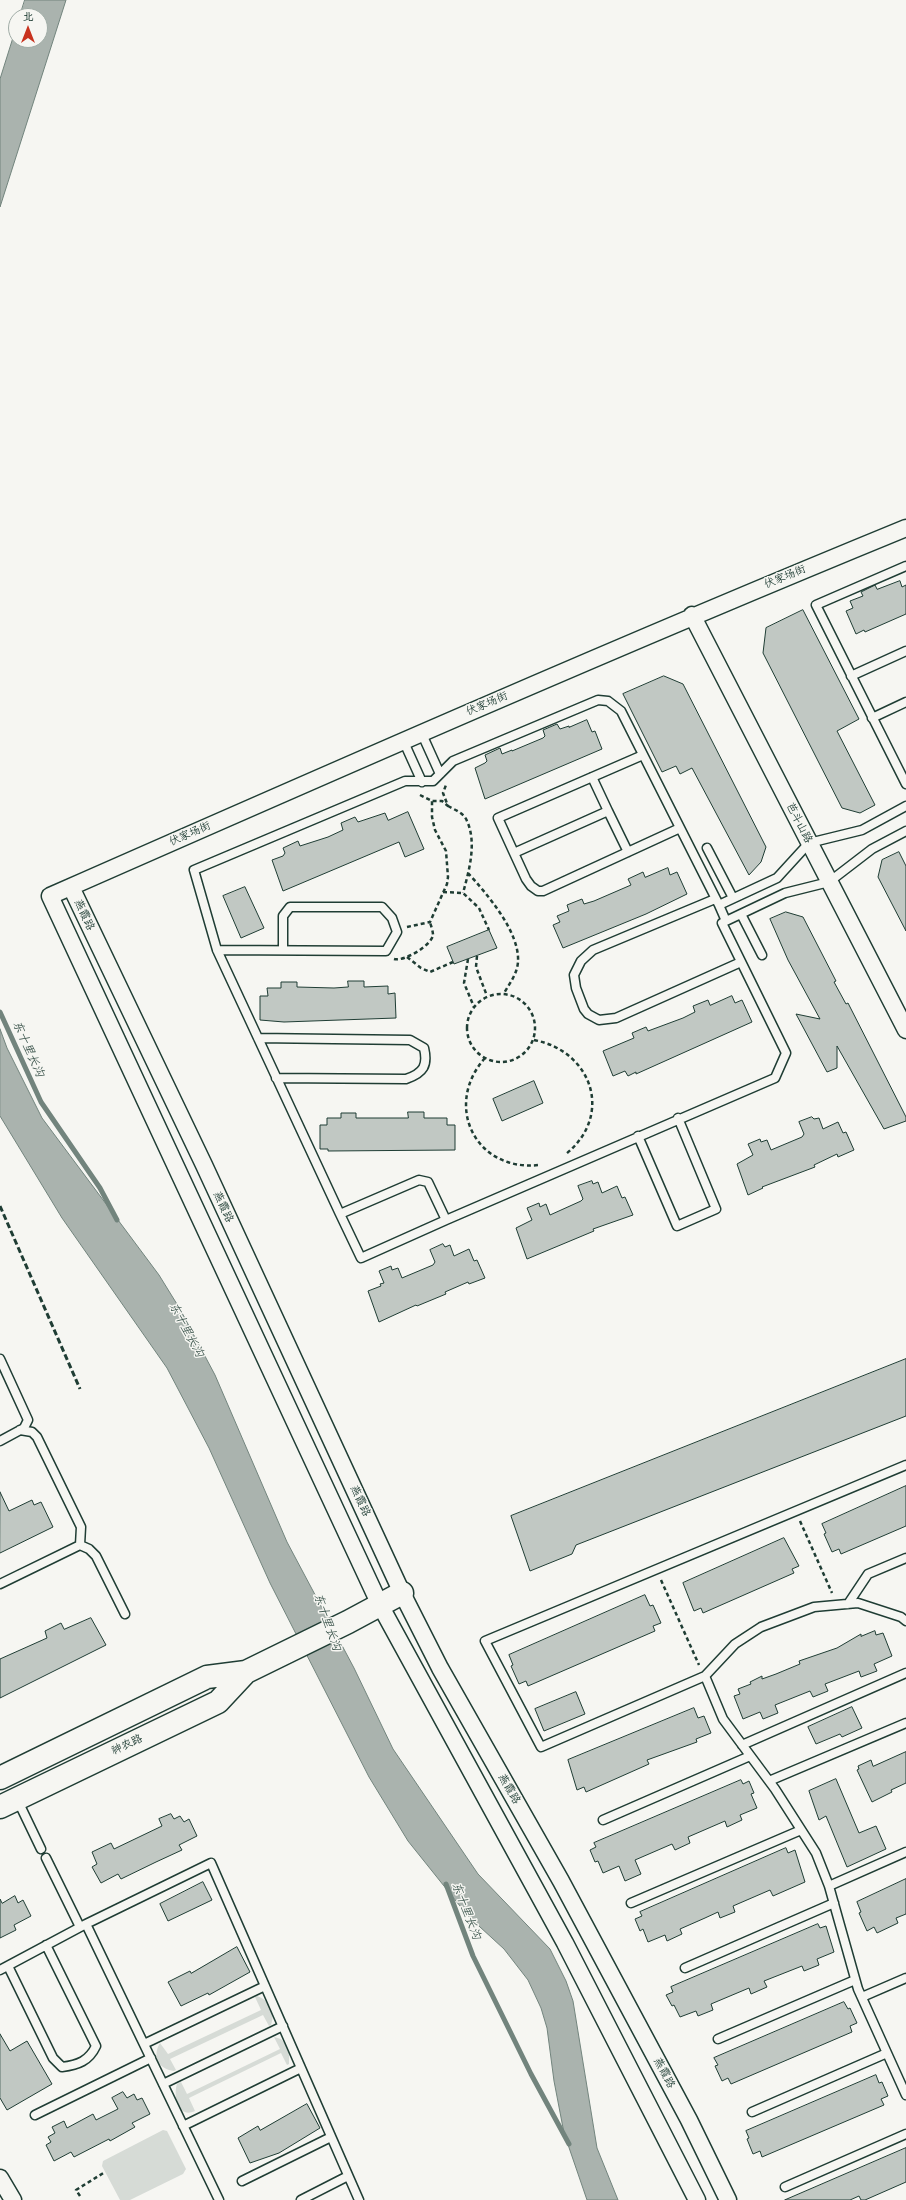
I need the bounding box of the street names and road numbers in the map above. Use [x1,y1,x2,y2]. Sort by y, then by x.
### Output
street label: 伏家场街 [762,563,808,591]
street label: 伏家场街 [464,689,510,719]
street label: 芭斗山路 [783,800,815,846]
street label: 伏家场街 [167,819,213,849]
street label: 燕霞路 [71,897,97,933]
street label: 燕霞路 [210,1189,236,1225]
street label: 燕霞路 [347,1483,373,1519]
street label: 神农路 [109,1732,145,1758]
street label: 燕霞路 [495,1771,523,1807]
street label: 燕霞路 [650,2055,678,2091]

